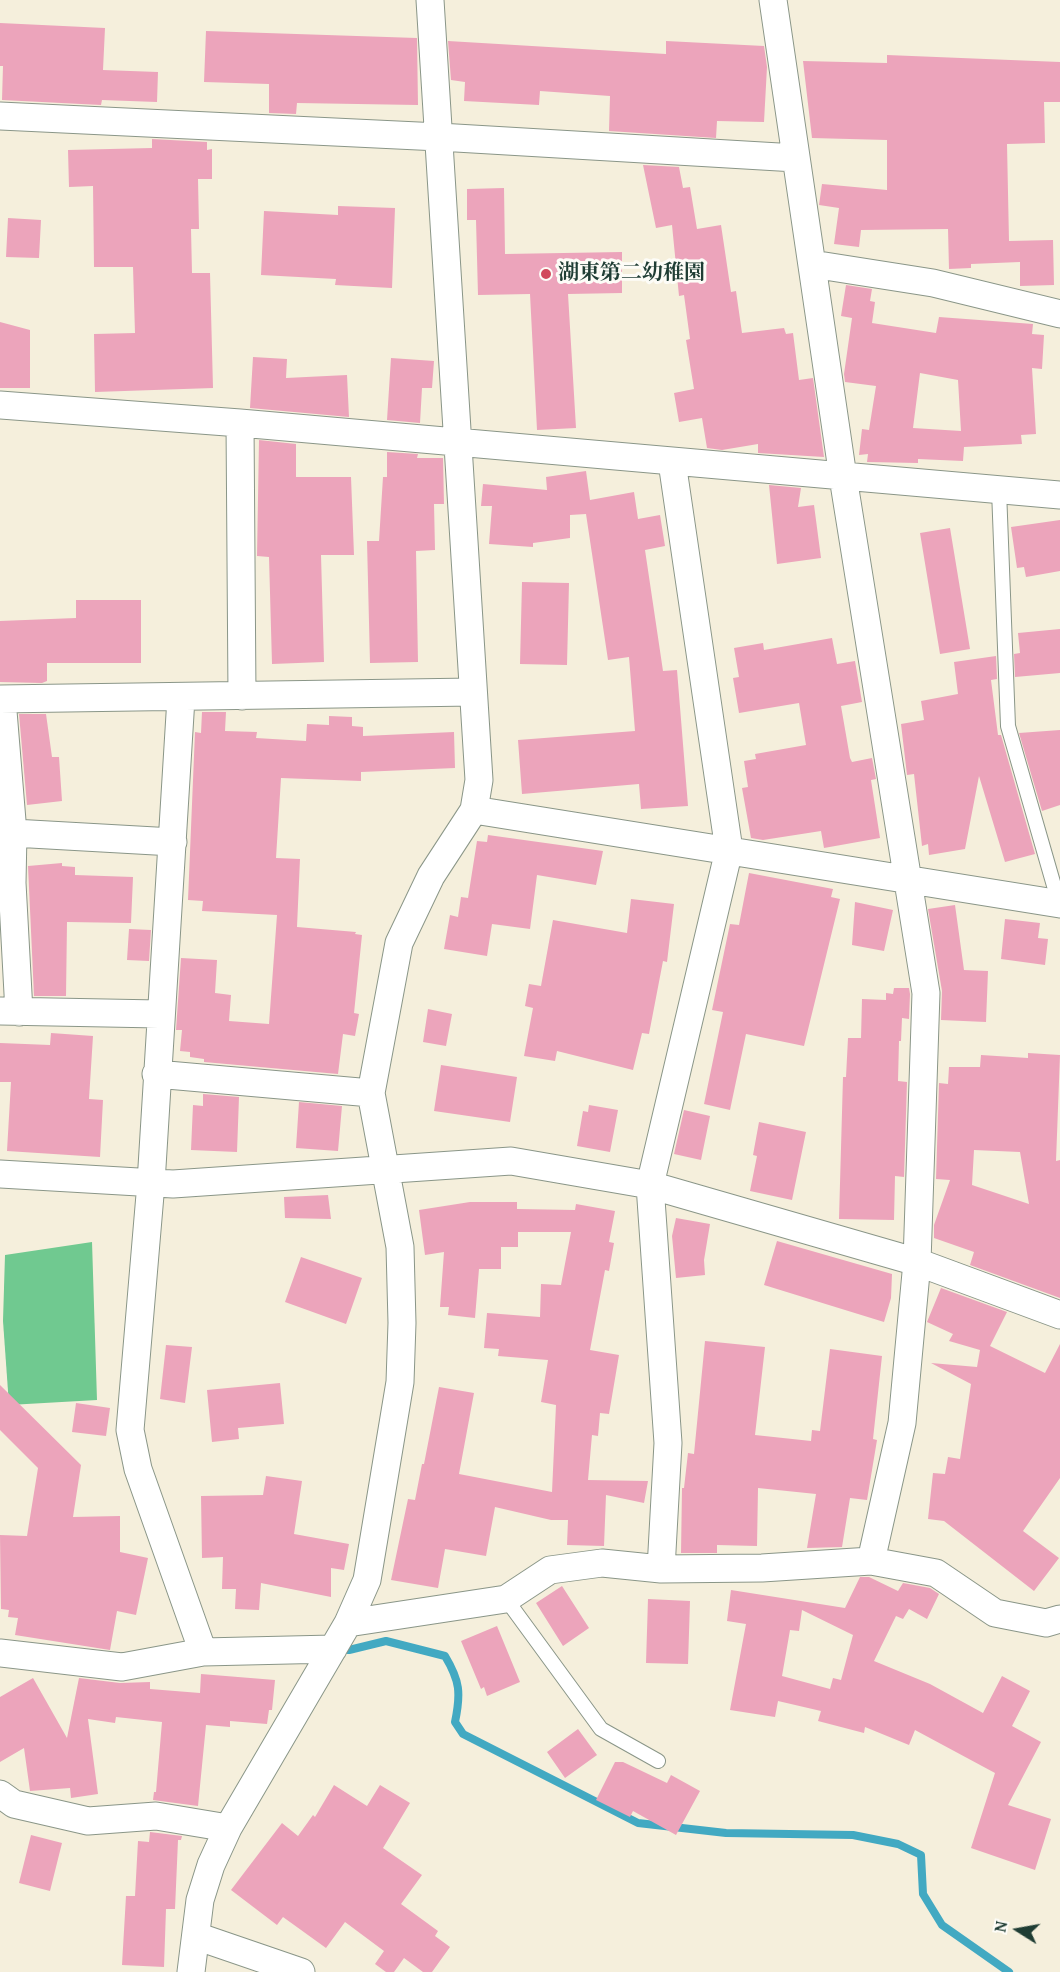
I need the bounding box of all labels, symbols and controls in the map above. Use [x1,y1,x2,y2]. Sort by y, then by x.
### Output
place label: 湖東第二幼稚園 [558,261,705,287]
marker: 湖東第二幼稚園 [539,267,553,281]
north arrow [988,1900,1048,1960]
text: N [988,1919,1013,1934]

